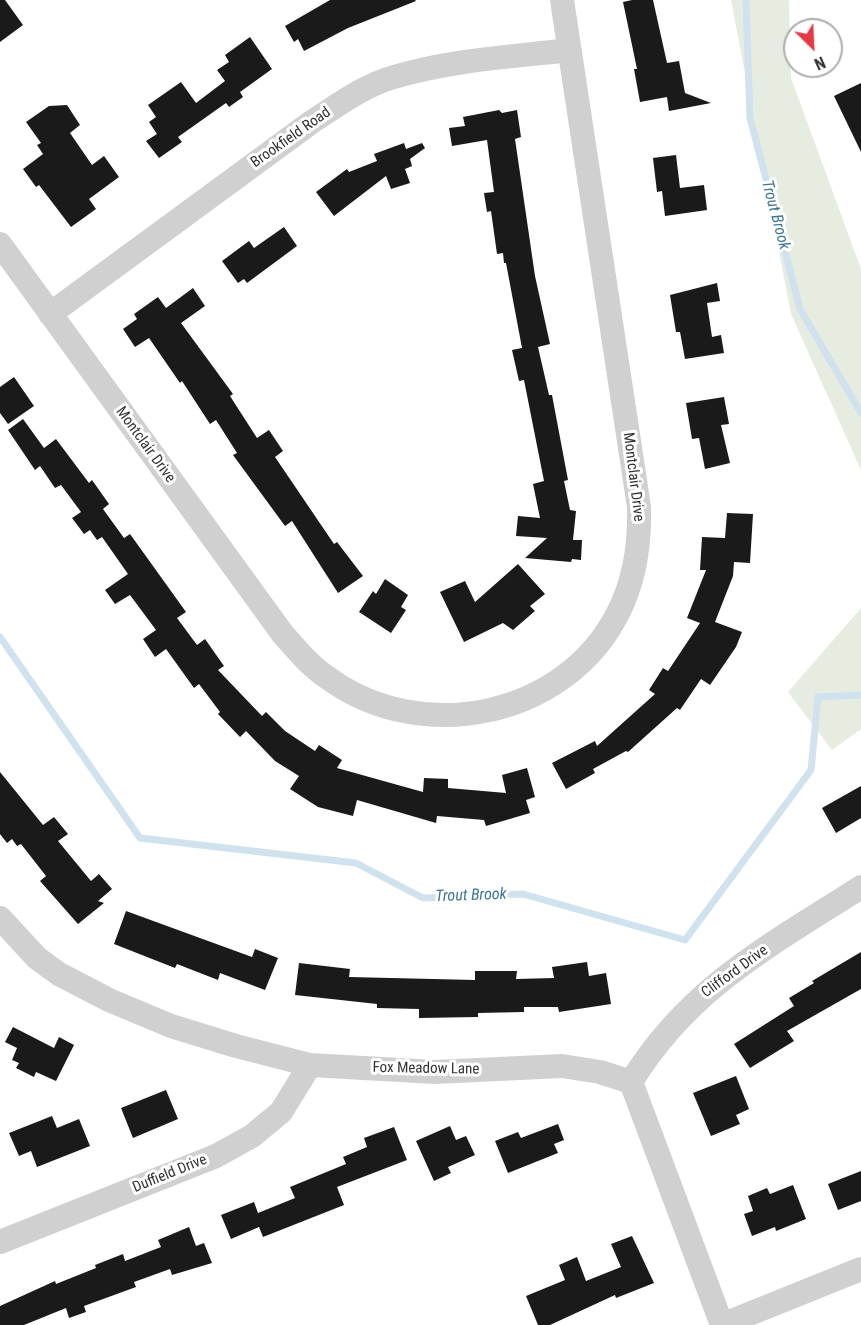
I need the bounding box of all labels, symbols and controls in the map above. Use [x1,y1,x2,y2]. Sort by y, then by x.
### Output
north arrow [783,18,843,78]
text: N [811,52,828,74]
street label: Brookfield Road [248,104,334,172]
water label: Trout Brook [757,178,793,252]
street label: Montclair Drive [111,404,179,486]
street label: Montclair Drive [619,431,647,523]
water label: Trout Brook [435,885,507,907]
street label: Clifford Drive [698,942,772,1002]
street label: Fox Meadow Lane [372,1059,480,1079]
street label: Duffield Drive [130,1151,210,1197]

